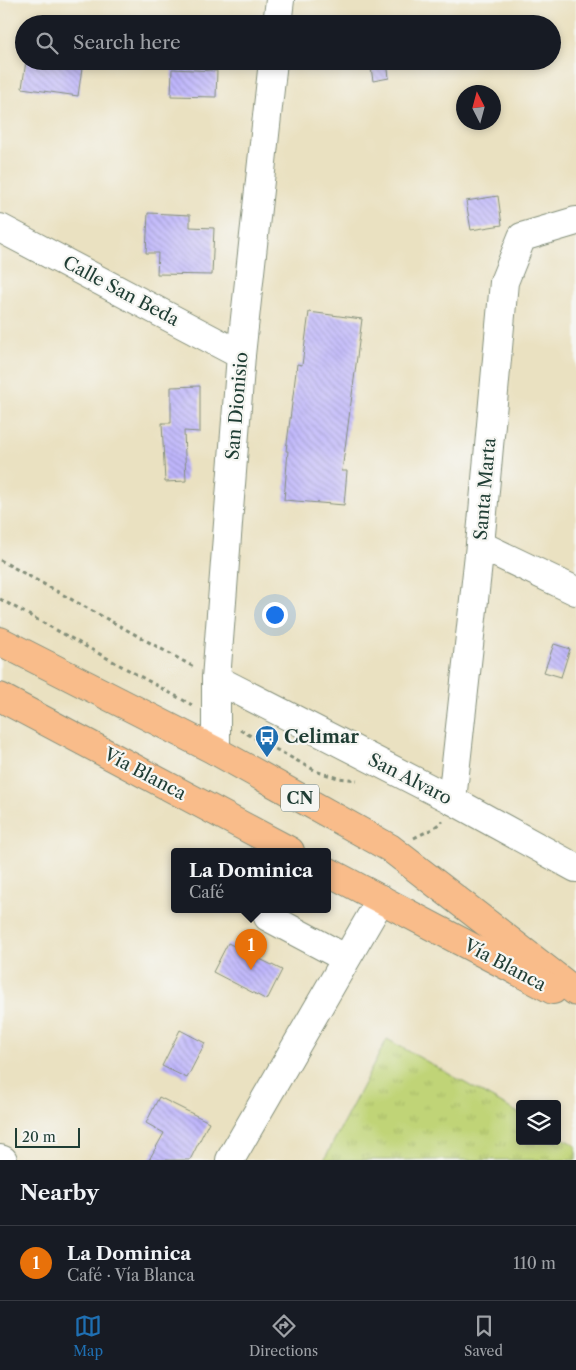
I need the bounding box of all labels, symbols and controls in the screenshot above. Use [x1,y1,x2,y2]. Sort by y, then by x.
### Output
search box [15,15,561,70]
icon: search [33,29,61,57]
text: Search here [73,31,181,54]
north arrow [456,85,501,130]
street label: Calle San Beda [59,251,183,331]
street label: San Dionisio [221,351,253,461]
street label: Santa Marta [470,436,500,541]
your location [262,602,288,628]
bus stop icon: Celimar [254,724,280,758]
place label: Celimar [284,726,359,748]
street label: Vía Blanca [99,743,190,805]
street label: San Alvaro [364,749,456,809]
road number: CN [281,784,319,811]
popup [171,848,331,913]
text: La Dominica [189,859,313,882]
text: Café [189,882,224,902]
pin: 1 [235,929,267,970]
street label: Vía Blanca [459,934,550,996]
map controls [516,1100,561,1145]
button: layers [516,1100,561,1145]
scale bar [15,1125,80,1148]
text: 20 m [22,1128,56,1146]
text: Nearby [20,1180,99,1205]
text: La Dominica [67,1242,191,1265]
text: 1 [32,1253,40,1273]
text: 110 m [513,1253,556,1273]
text: Café · Vía Blanca [67,1265,195,1285]
tab: Map [73,1312,103,1360]
tab: Directions [249,1312,318,1360]
tab: Saved [464,1312,503,1360]

